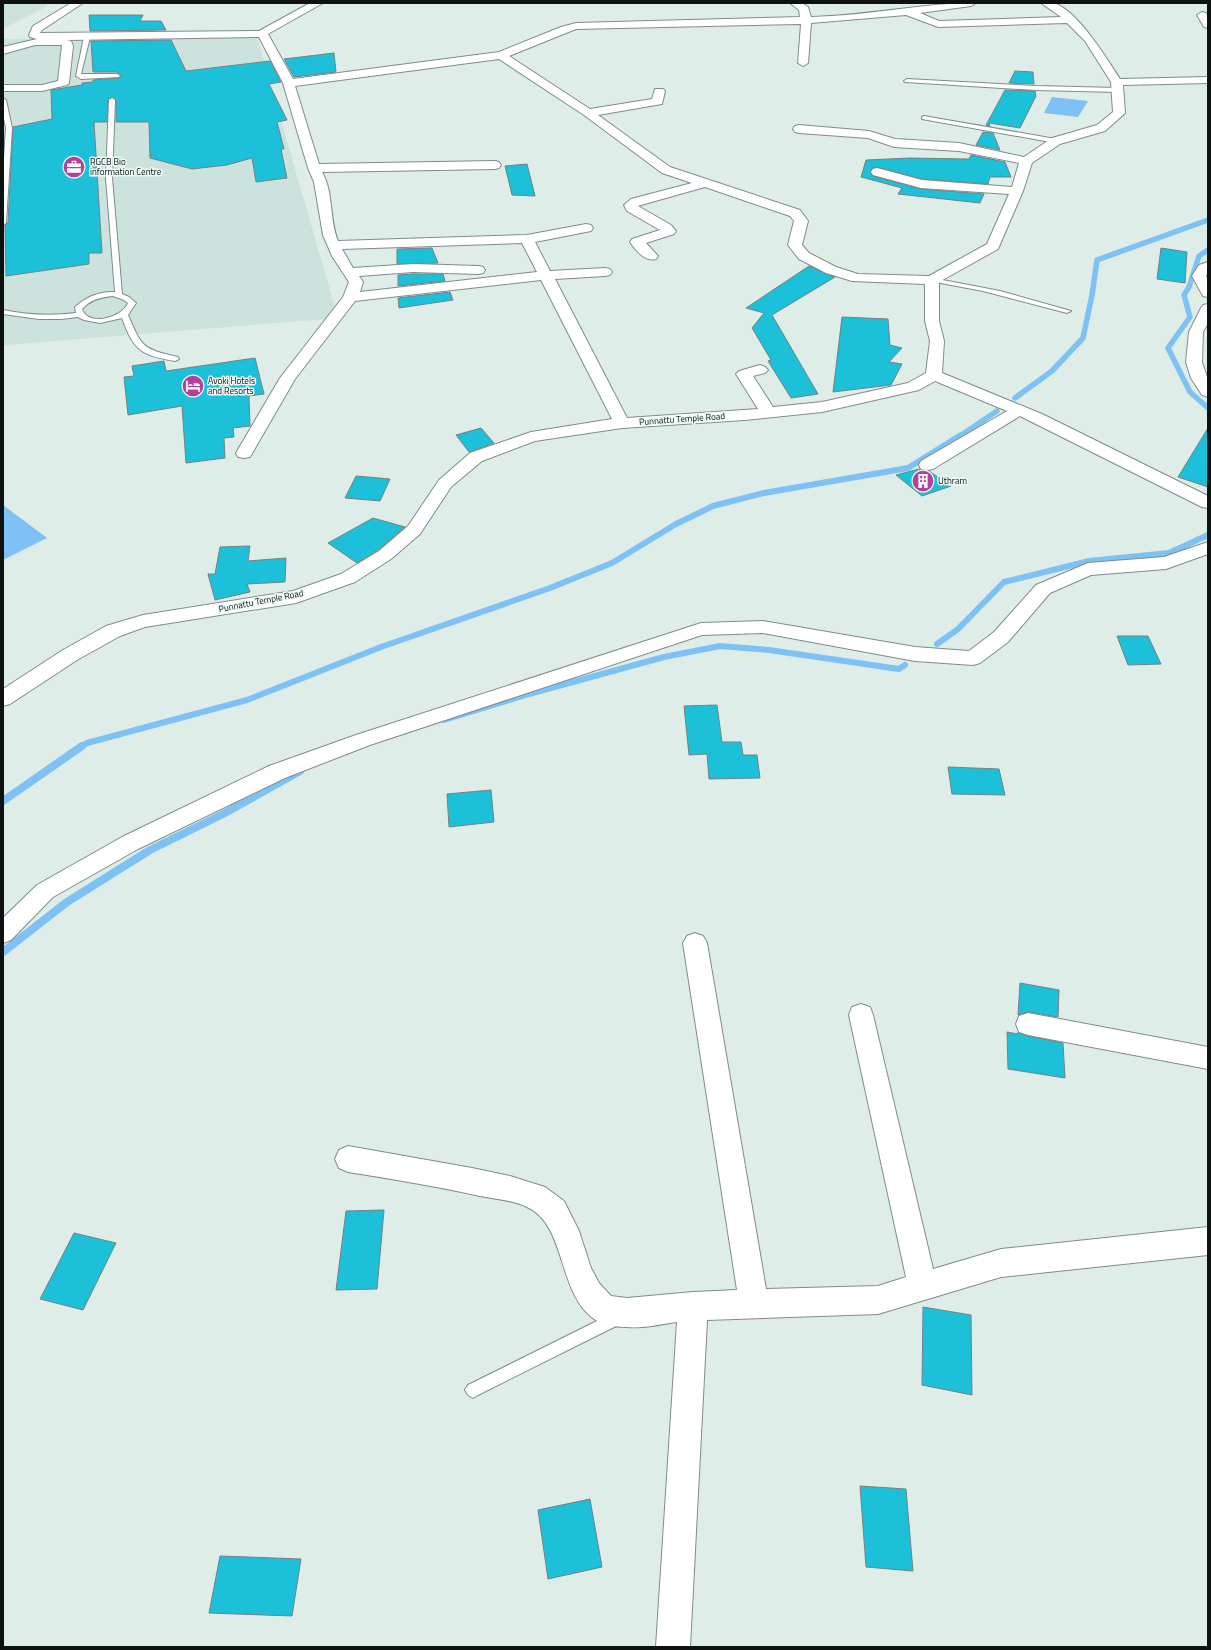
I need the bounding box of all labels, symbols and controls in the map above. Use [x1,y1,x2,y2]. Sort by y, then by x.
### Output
office icon: RGCB Bio information Centre [61,154,87,180]
place label: RGCB Bio information Centre [90,155,162,178]
hotel icon: Avoki Hotels and Resorts [180,373,206,399]
place label: Avoki Hotels and Resorts [208,374,255,397]
street label: Punnattu Temple Road [639,409,726,428]
building icon: Uthram [910,468,936,494]
place label: Uthram [938,474,967,487]
street label: Punnattu Temple Road [217,586,305,615]

